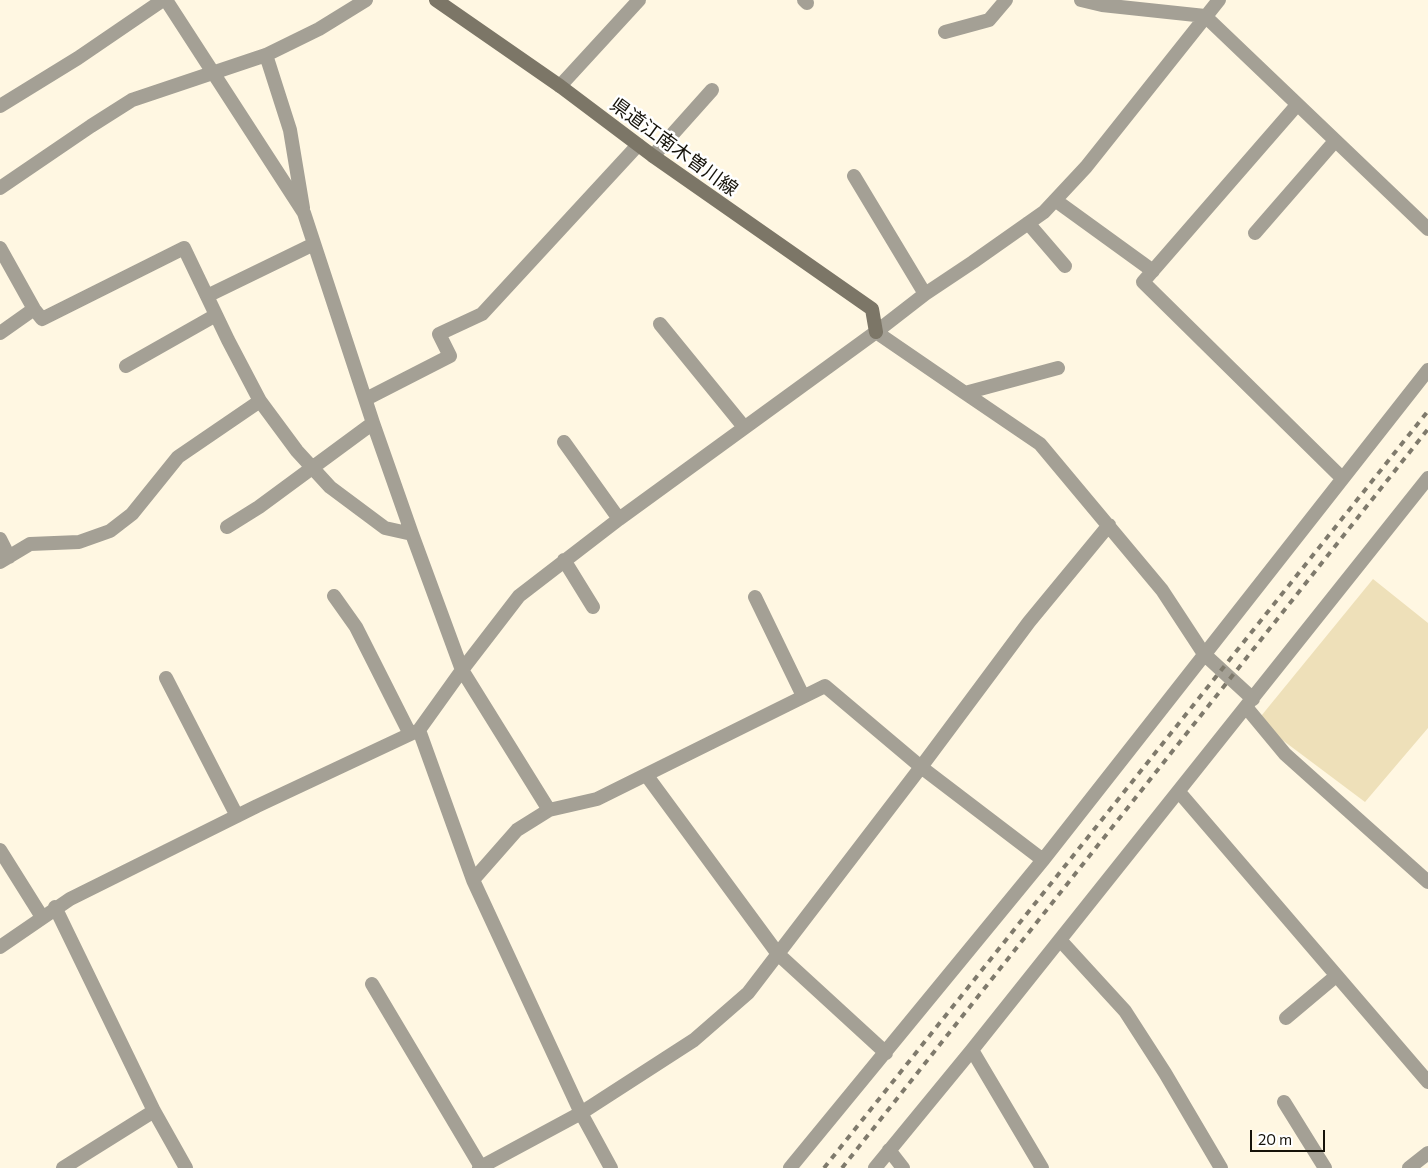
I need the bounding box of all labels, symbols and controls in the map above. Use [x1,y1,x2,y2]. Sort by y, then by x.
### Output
street label: 県道江南木曽川線 [606,93,742,201]
scale bar [1253,1120,1328,1152]
text: 20 m [1258,1130,1292,1148]

